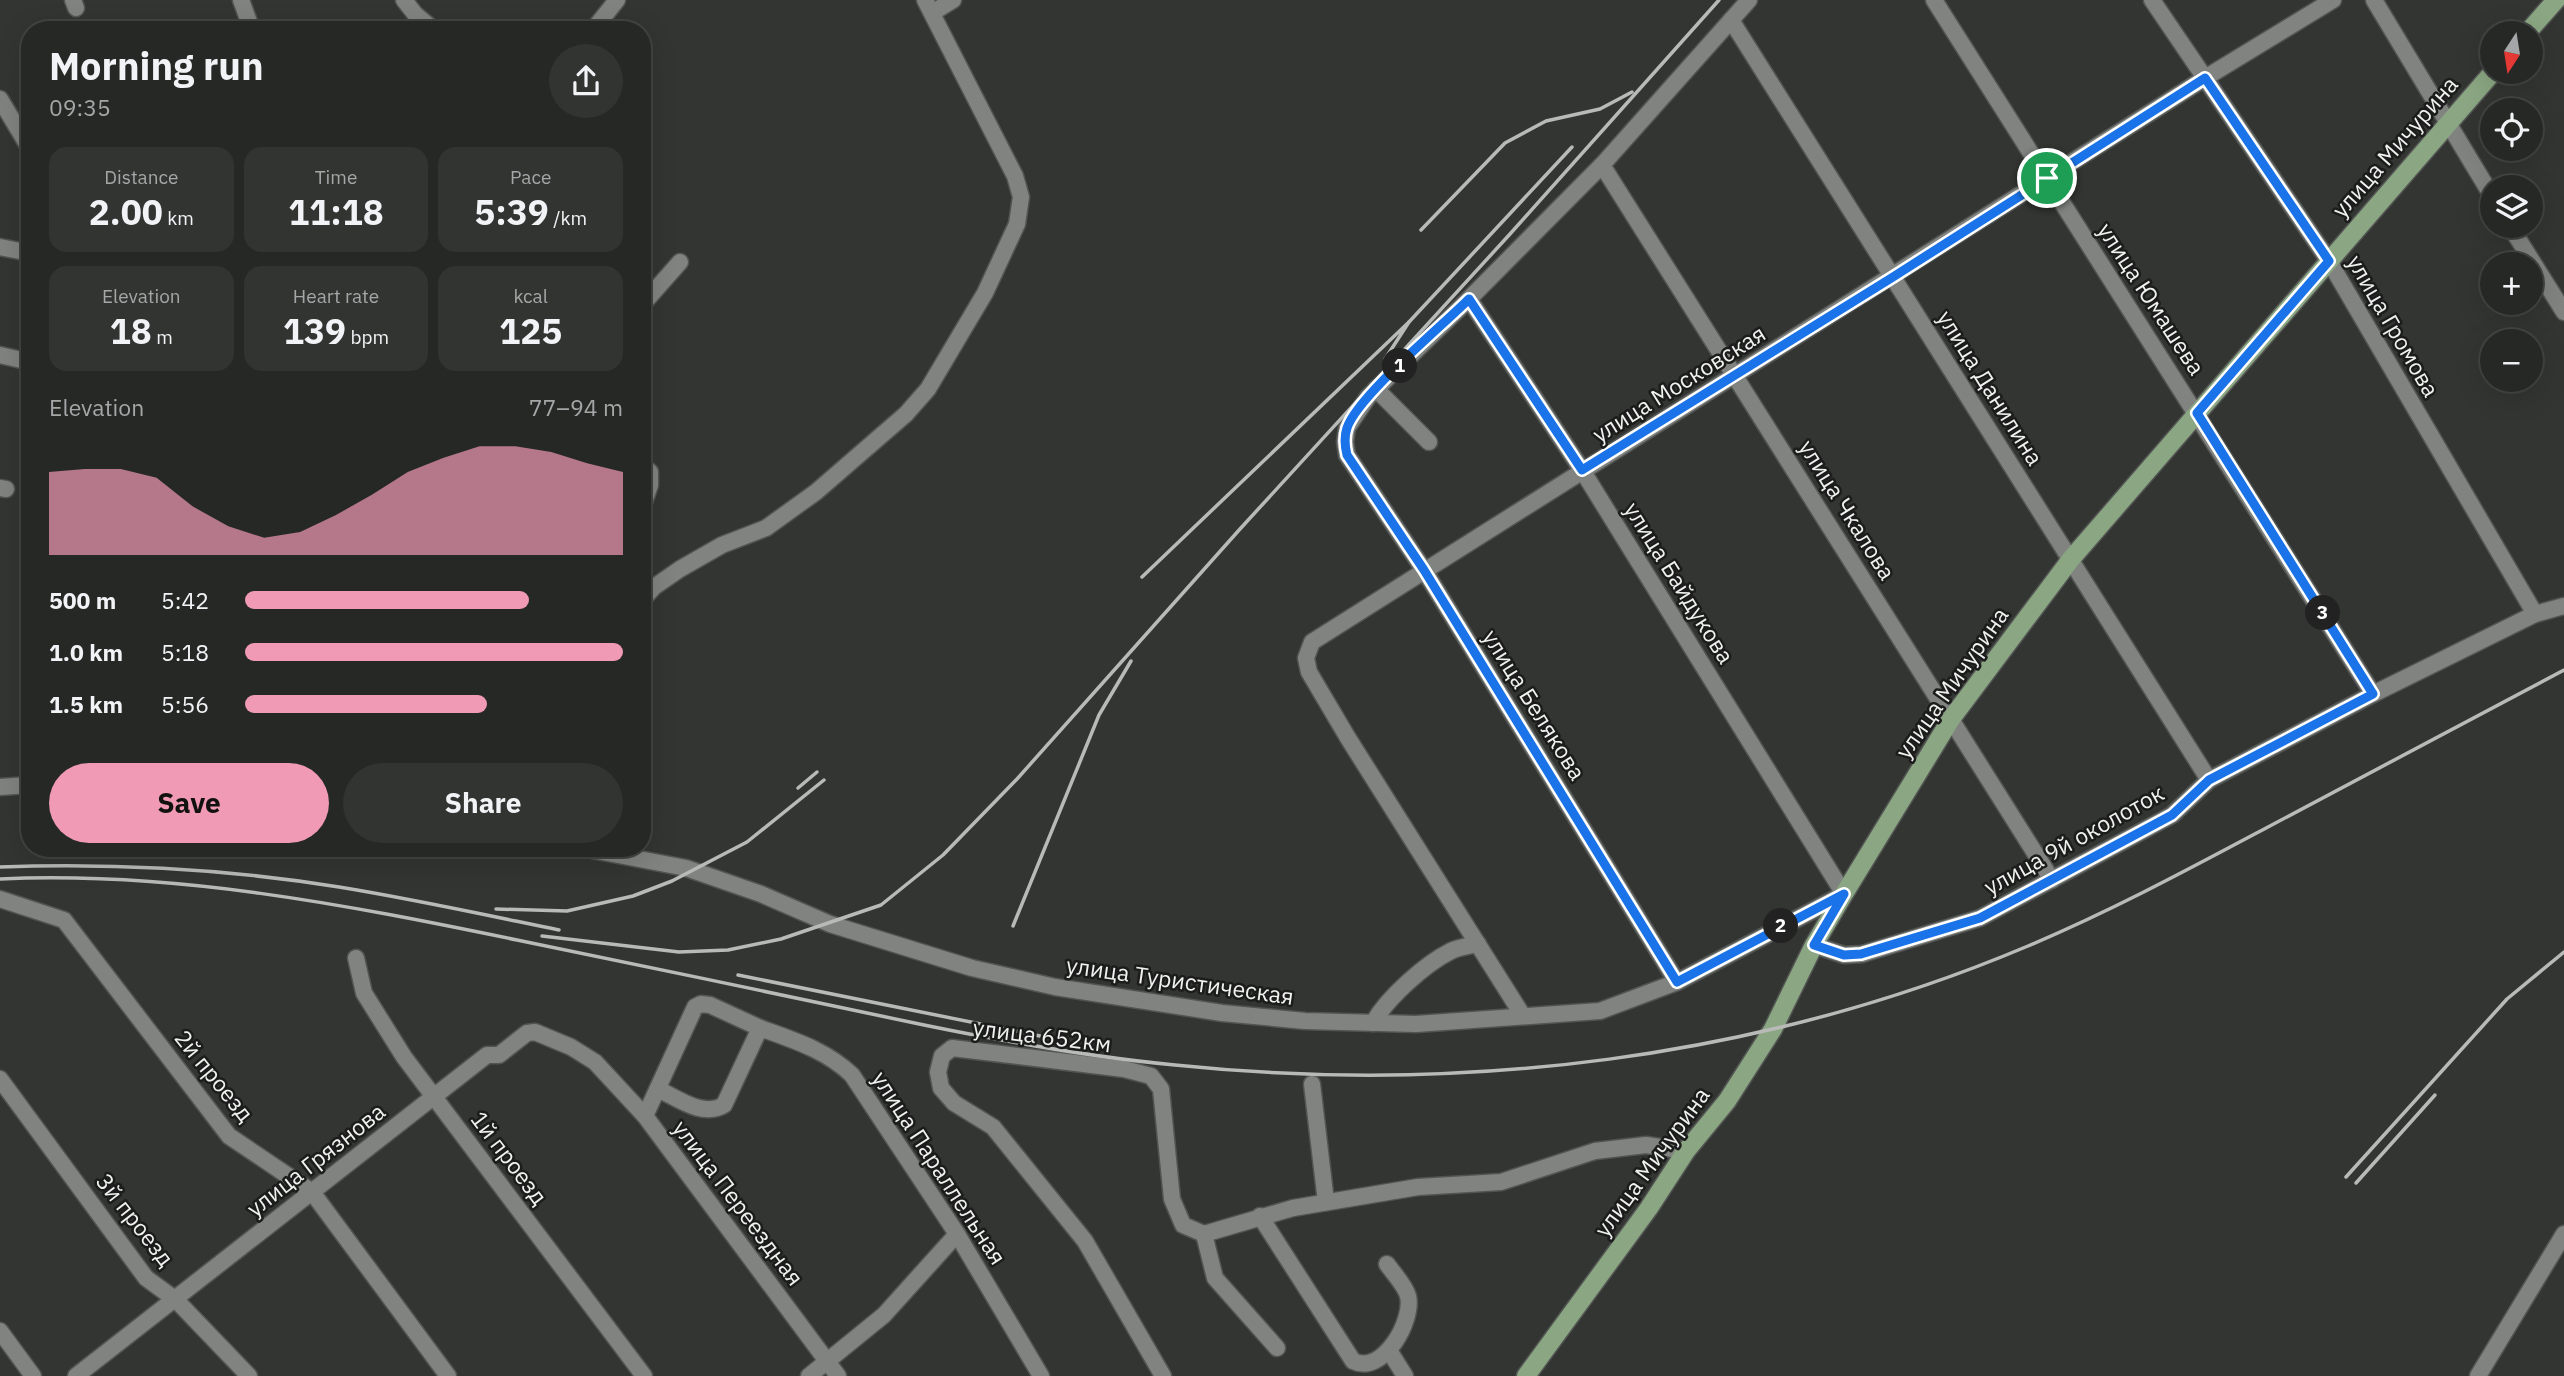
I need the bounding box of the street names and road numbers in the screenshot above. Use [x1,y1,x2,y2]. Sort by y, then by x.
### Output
street label: улица Мичурина [2325,69,2464,223]
street label: улица Юмашева [2091,217,2212,380]
street label: улица Громова [2341,249,2447,402]
street label: улица Данилина [1931,304,2051,471]
street label: улица Московская [1586,318,1771,449]
street label: улица Чкалова [1793,434,1903,585]
street label: улица Байдукова [1618,496,1742,669]
street label: улица Мичурина [1888,601,2014,764]
street label: улица Белякова [1477,624,1593,785]
street label: улица 9й околоток [1978,777,2169,901]
street label: улица Туристическая [1064,949,1296,1011]
street label: улица 652км [971,1012,1113,1058]
street label: 2й проезд [168,1023,261,1128]
street label: улица Параллельная [866,1065,1014,1270]
street label: улица Мичурина [1587,1081,1716,1242]
street label: улица Грязнова [240,1096,391,1223]
street label: 1й проезд [465,1104,555,1211]
street label: улица Переездная [667,1114,811,1291]
street label: 3й проезд [90,1167,182,1272]

